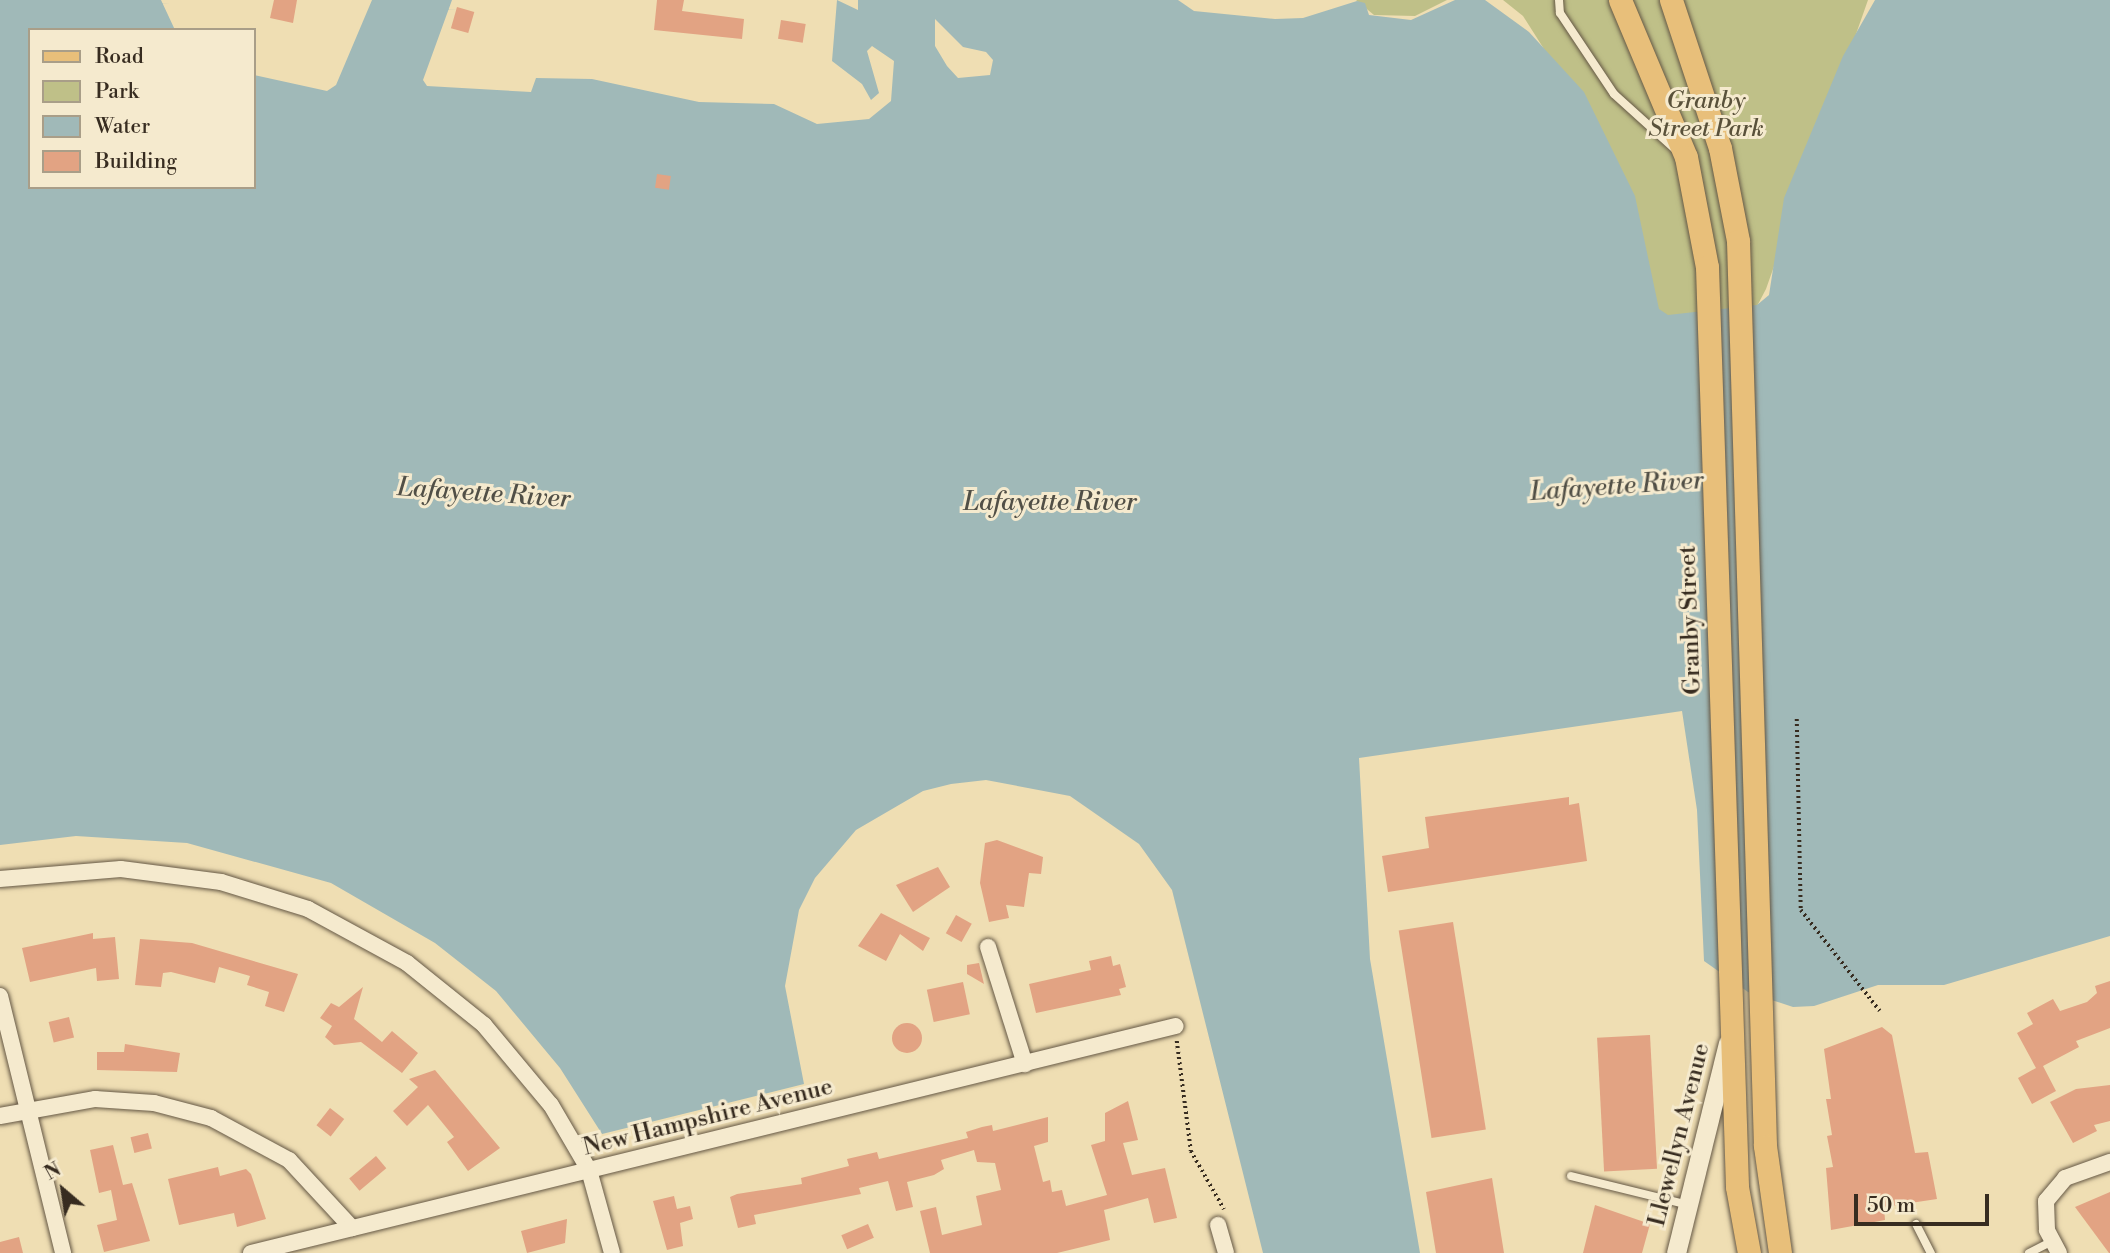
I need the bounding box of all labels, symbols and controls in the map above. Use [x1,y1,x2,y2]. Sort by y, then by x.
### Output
legend [28,28,256,189]
text: Road [95,44,144,70]
text: Park [95,79,139,105]
park label: Granby Street Park [1648,88,1764,144]
text: Water [95,114,150,140]
text: Building [95,149,177,175]
water label: Lafayette River [1529,465,1705,509]
water label: Lafayette River [396,472,572,516]
water label: Lafayette River [963,487,1137,519]
street label: Granby Street [1674,545,1708,695]
street label: Llewellyn Avenue [1643,1040,1717,1230]
street label: New Hampshire Avenue [580,1073,836,1163]
north arrow [28,1155,98,1225]
text: N [40,1157,65,1186]
scale bar [1858,1180,1993,1224]
text: 50 m [1867,1193,1915,1219]

